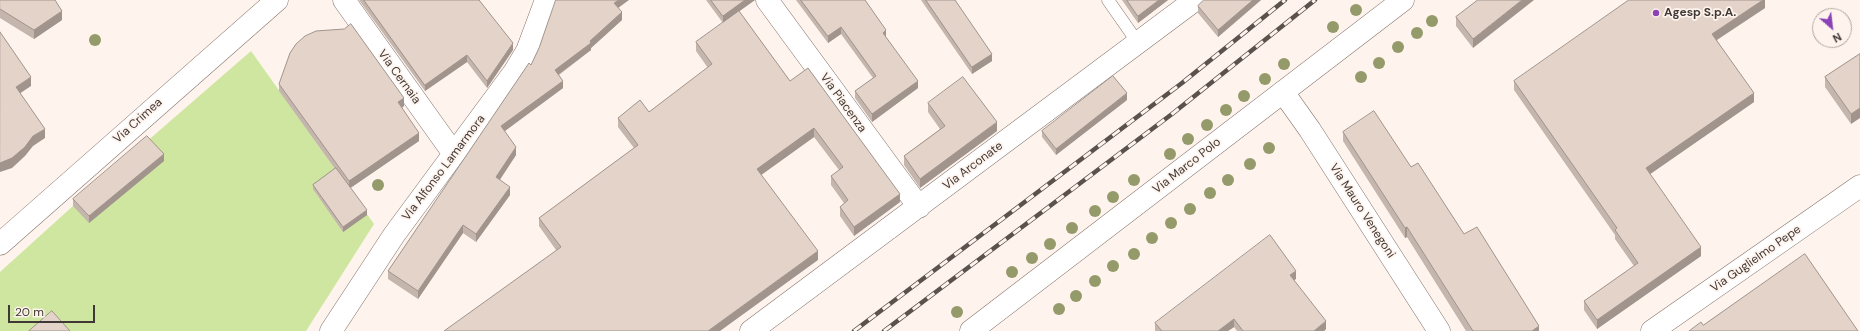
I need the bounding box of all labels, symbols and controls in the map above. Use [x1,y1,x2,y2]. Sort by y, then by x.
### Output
place label: Agesp S.p.A. [1664,6,1736,20]
marker: Agesp S.p.A. [1651,8,1661,18]
north arrow [1812,8,1852,48]
text: N [1830,30,1844,46]
street label: Via Cernaia [375,47,423,107]
street label: Via Piacenza [817,71,869,135]
street label: Via Crimea [111,95,165,147]
street label: Via Alfonso Lamarmora [400,112,488,224]
street label: Via Marco Polo [1150,135,1224,197]
street label: Via Arconate [940,139,1006,193]
street label: Via Mauro Venegoni [1326,161,1398,261]
street label: Via Guglielmo Pepe [1708,222,1804,296]
scale bar [10,297,97,323]
text: 20 m [15,304,44,320]

